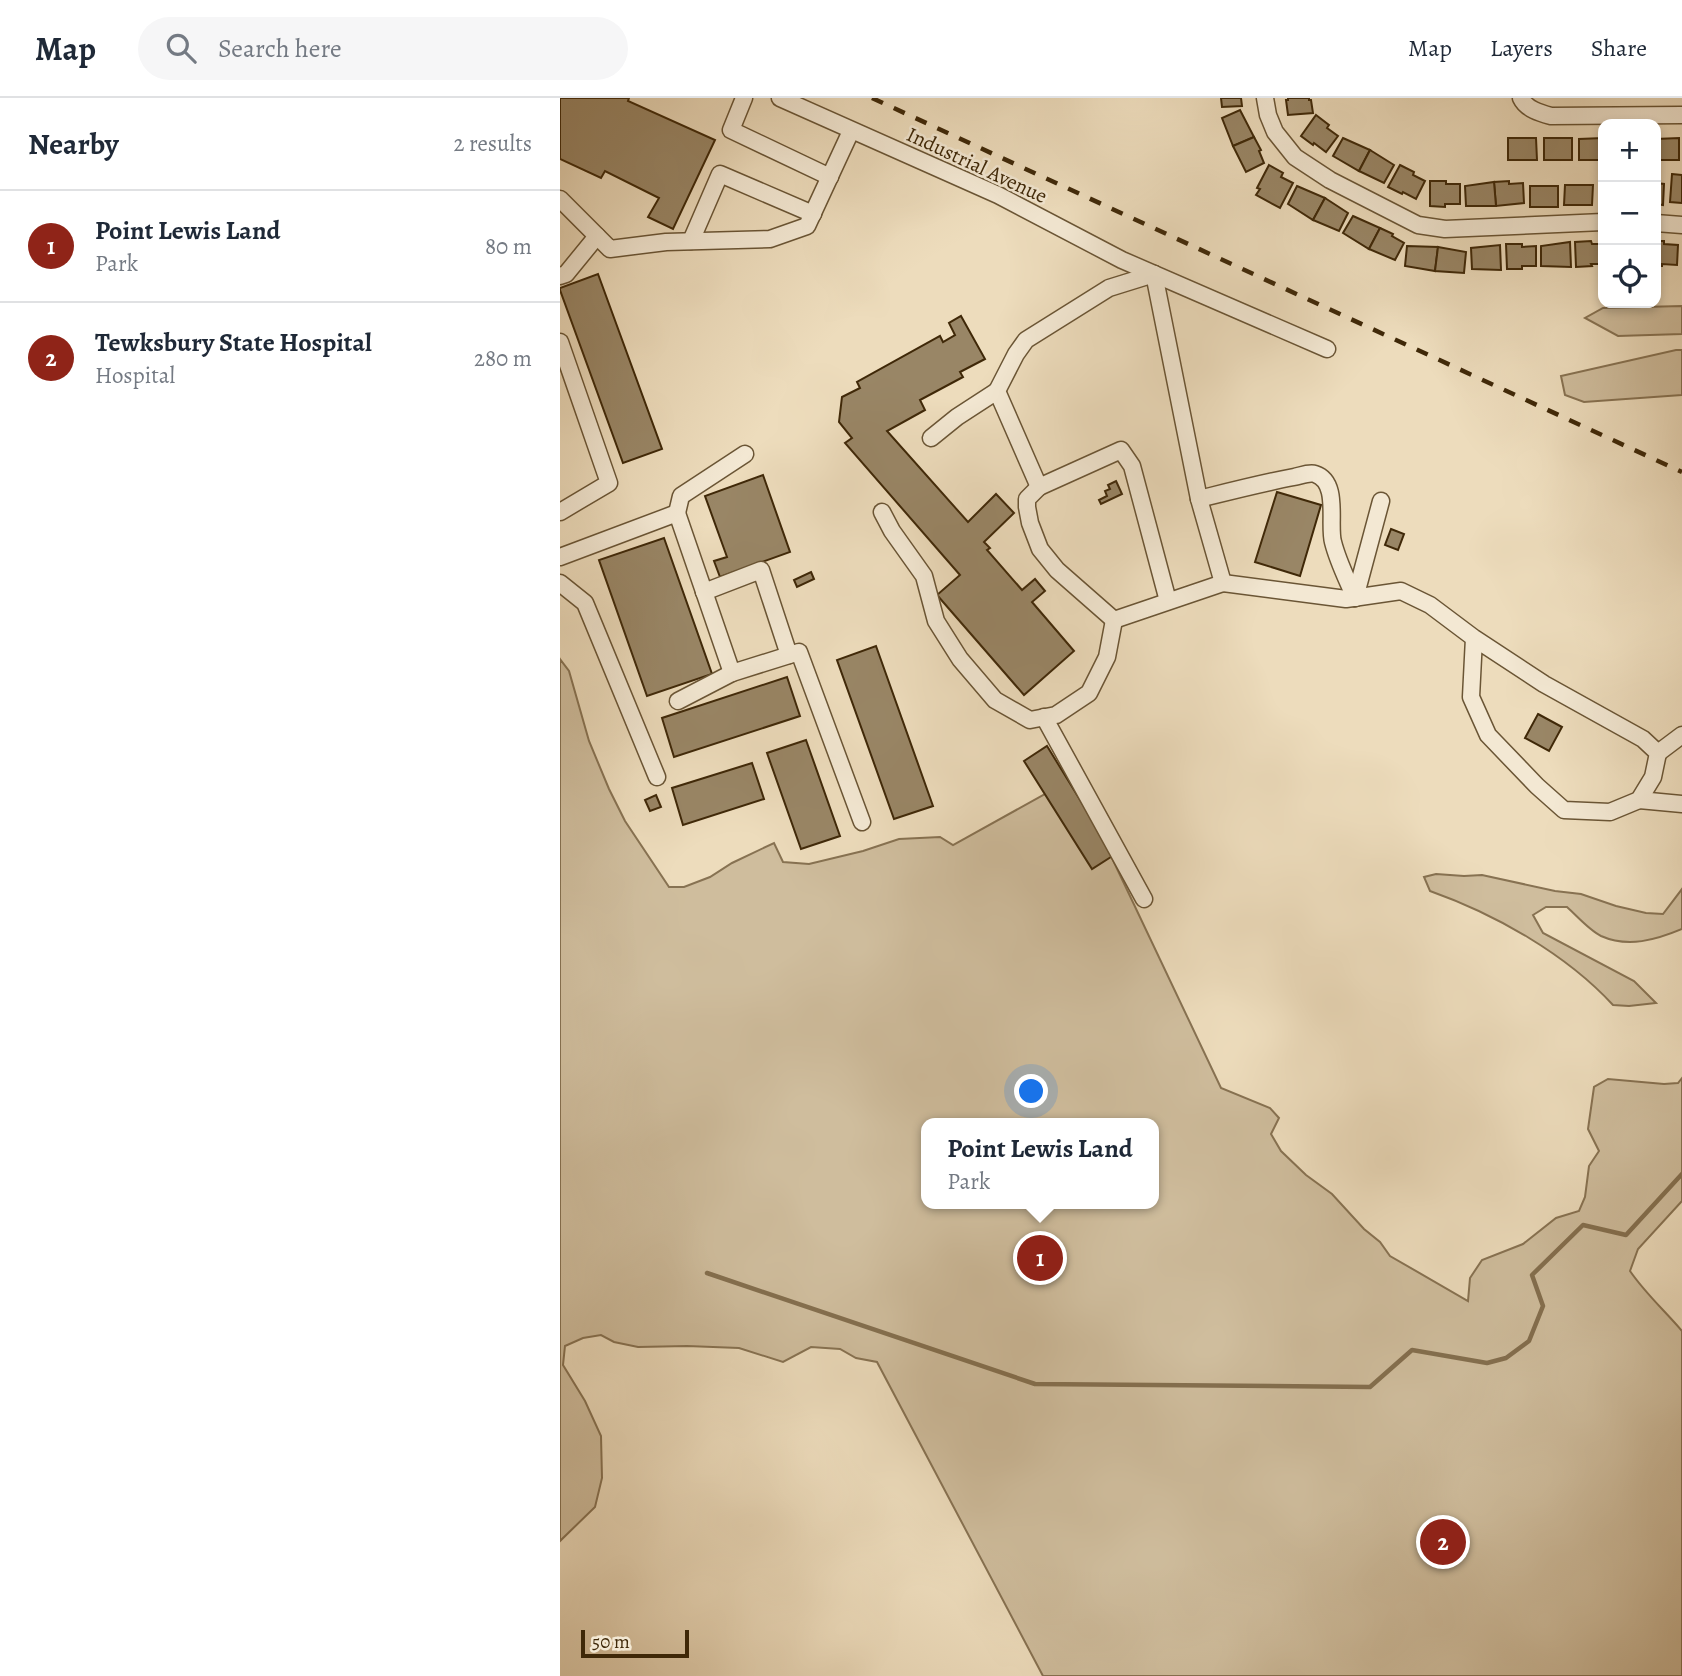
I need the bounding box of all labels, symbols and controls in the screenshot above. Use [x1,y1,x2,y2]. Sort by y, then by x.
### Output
search box [138,17,628,80]
text: Map [35,26,96,71]
icon: search [162,29,200,67]
text: Search here [218,31,342,66]
text: Map [1408,32,1452,64]
text: Layers [1490,32,1553,64]
text: Share [1591,32,1647,64]
map controls [1598,119,1661,308]
button: + [1598,119,1661,182]
street label: Industrial Avenue [902,120,1052,210]
text: Nearby [28,124,119,164]
text: 2 results [454,128,532,159]
button: − [1598,182,1661,245]
text: Point Lewis Land [95,213,280,248]
text: 1 [47,231,55,262]
text: 80 m [485,231,532,262]
button: locate [1598,245,1661,308]
text: Park [95,248,138,279]
text: Tewksbury State Hospital [95,325,372,360]
text: 2 [45,343,57,374]
text: 280 m [474,343,532,374]
text: Hospital [95,360,175,391]
your location [1014,1074,1048,1108]
popup [921,1118,1159,1209]
text: Point Lewis Land [947,1131,1133,1166]
text: Park [947,1166,990,1197]
pin: 1 [1017,1232,1063,1284]
pin: 2 [1420,1516,1466,1568]
scale bar [581,1627,690,1659]
text: 50 m [592,1629,630,1655]

